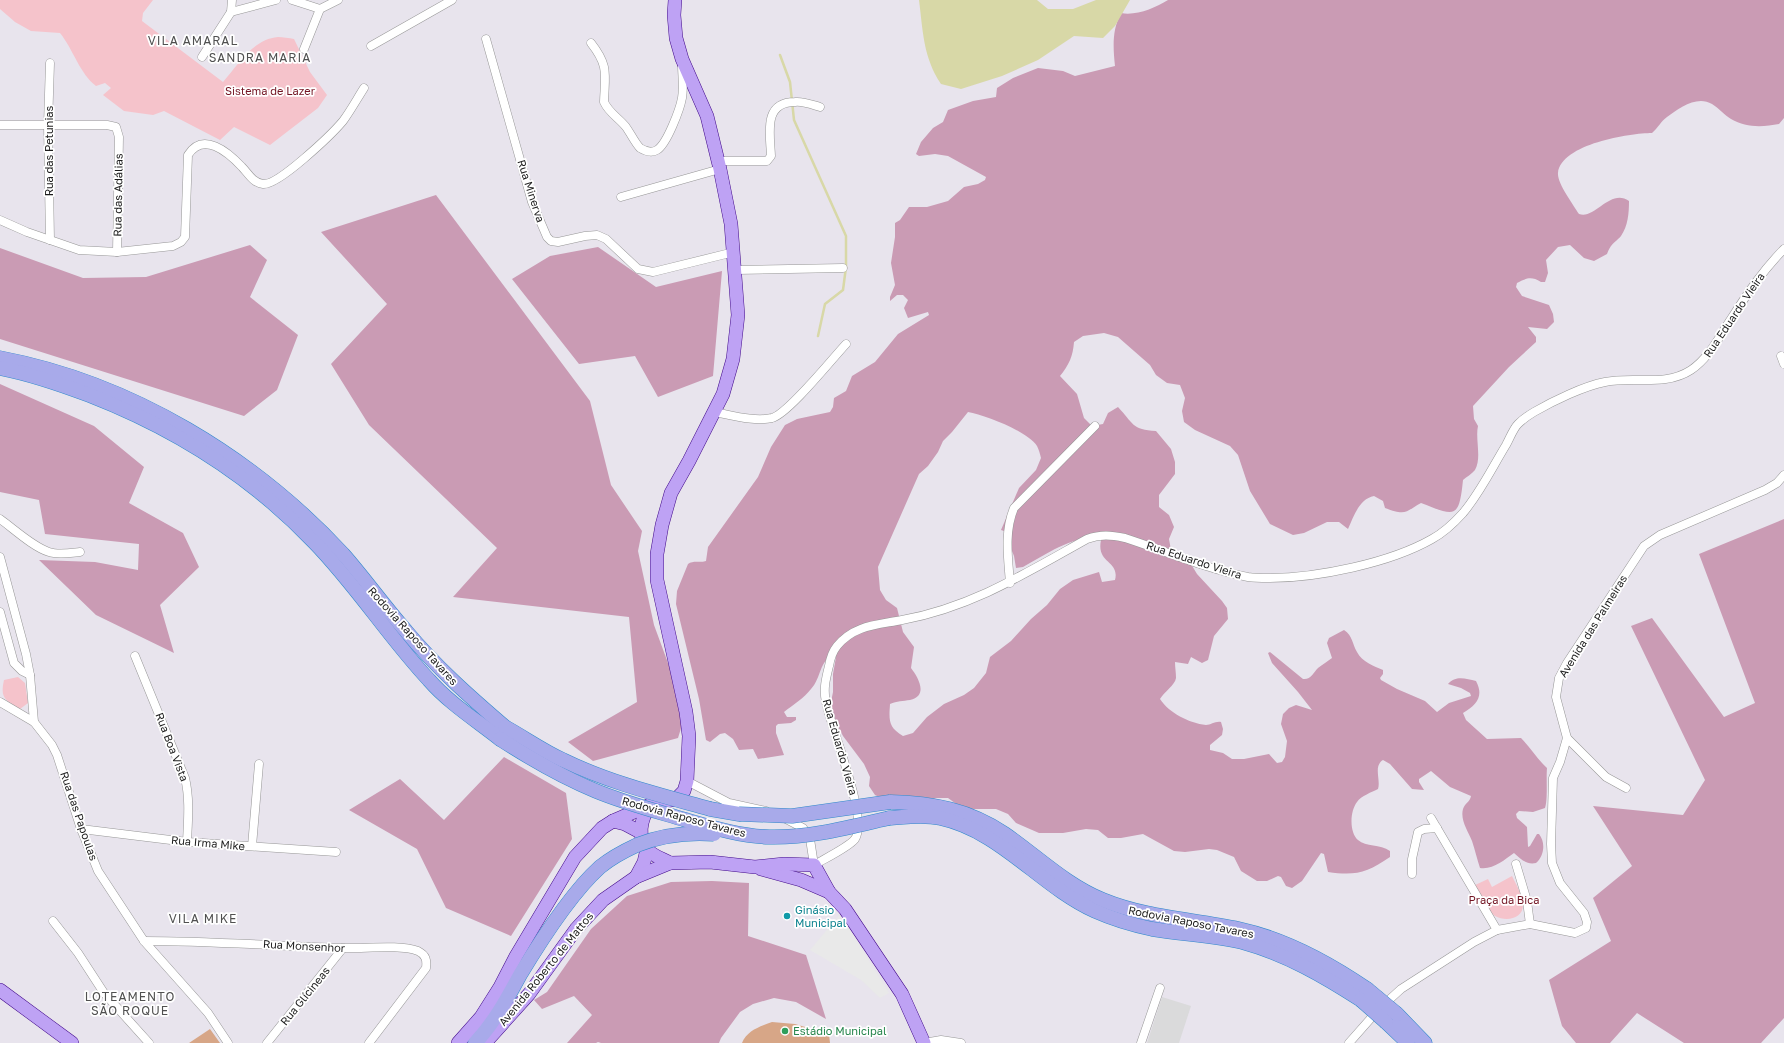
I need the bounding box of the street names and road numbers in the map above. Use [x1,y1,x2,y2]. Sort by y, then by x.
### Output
street label: Rua das Petunias [42,105,55,196]
street label: Rua das Adálias [110,153,125,237]
street label: Rua Minerva [515,158,548,224]
street label: Rua Eduardo Vieira [1700,270,1767,360]
street label: Rua Eduardo Vieira [1145,538,1243,581]
street label: Avenida das Palmeiras [1556,572,1629,679]
street label: Rodovia Raposo Tavares [366,584,461,688]
street label: Rua Eduardo Vieira [821,697,860,796]
street label: Rua Boa Vista [153,711,192,783]
street label: Rua das Papoulas [58,770,101,862]
street label: Rodovia Raposo Tavares [621,794,748,839]
street label: Rua Irma Mike [171,833,246,852]
street label: Rodovia Raposo Tavares [1127,903,1255,940]
street label: Avenida Roberto de Mattos [496,909,596,1028]
street label: Rua Monsenhor [263,937,346,954]
street label: Rua Glícineas [277,964,332,1027]

